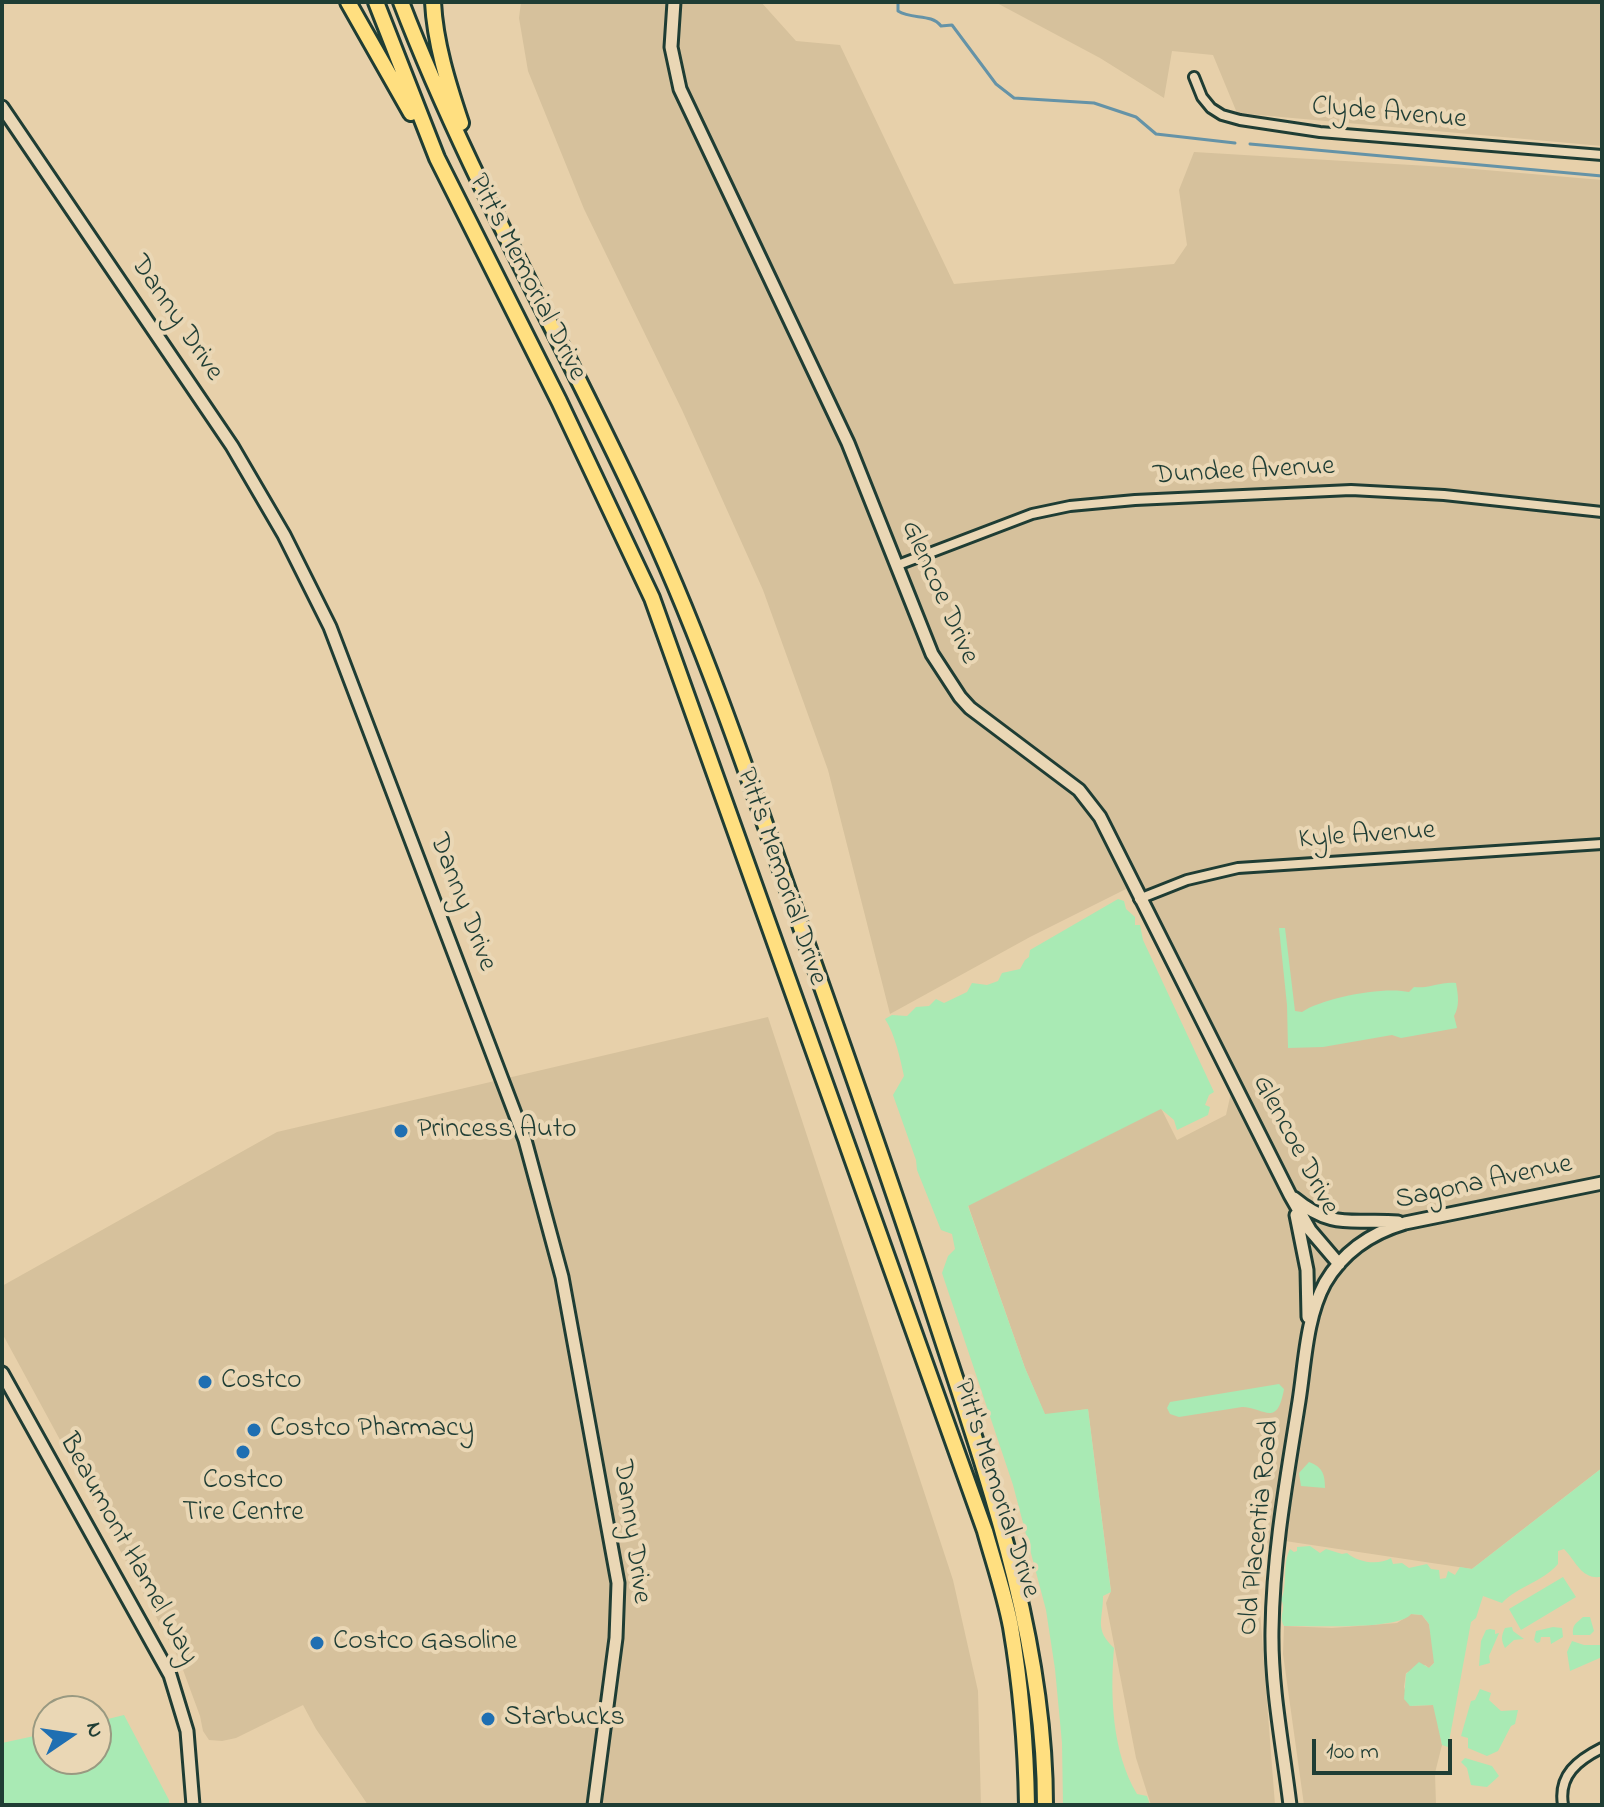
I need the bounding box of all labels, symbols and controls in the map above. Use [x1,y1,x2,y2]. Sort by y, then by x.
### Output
street label: Clyde Avenue [1310,91,1468,139]
street label: Pitt's Memorial Drive [459,169,593,387]
street label: Danny Drive [121,250,229,388]
street label: Dundee Avenue [1152,451,1336,495]
street label: Glencoe Drive [891,516,985,670]
street label: Pitt's Memorial Drive [727,764,833,990]
street label: Kyle Avenue [1297,815,1437,859]
street label: Danny Drive [419,830,503,976]
street label: Glencoe Drive [1243,1070,1345,1222]
place label: Princess Auto [417,1114,577,1148]
marker: Princess Auto [392,1122,410,1140]
street label: Sagona Avenue [1393,1149,1575,1219]
place label: Costco [221,1365,302,1399]
marker: Costco [196,1373,214,1391]
street label: Pitt's Memorial Drive [944,1376,1046,1602]
place label: Costco Pharmacy [270,1413,474,1447]
street label: Old Placentia Road [1233,1419,1289,1637]
marker: Costco Pharmacy [245,1421,263,1439]
street label: Beaumont Hamel Way [50,1429,204,1671]
marker: Costco Tire Centre [234,1443,252,1461]
street label: Danny Drive [603,1458,657,1606]
place label: Costco Tire Centre [182,1465,304,1531]
place label: Costco Gasoline [333,1626,517,1660]
marker: Costco Gasoline [308,1634,326,1652]
north arrow [32,1695,112,1775]
place label: Starbucks [504,1702,625,1736]
marker: Starbucks [479,1710,497,1728]
text: N [76,1719,111,1741]
scale bar [1316,1723,1456,1773]
text: 100 m [1326,1735,1379,1770]

